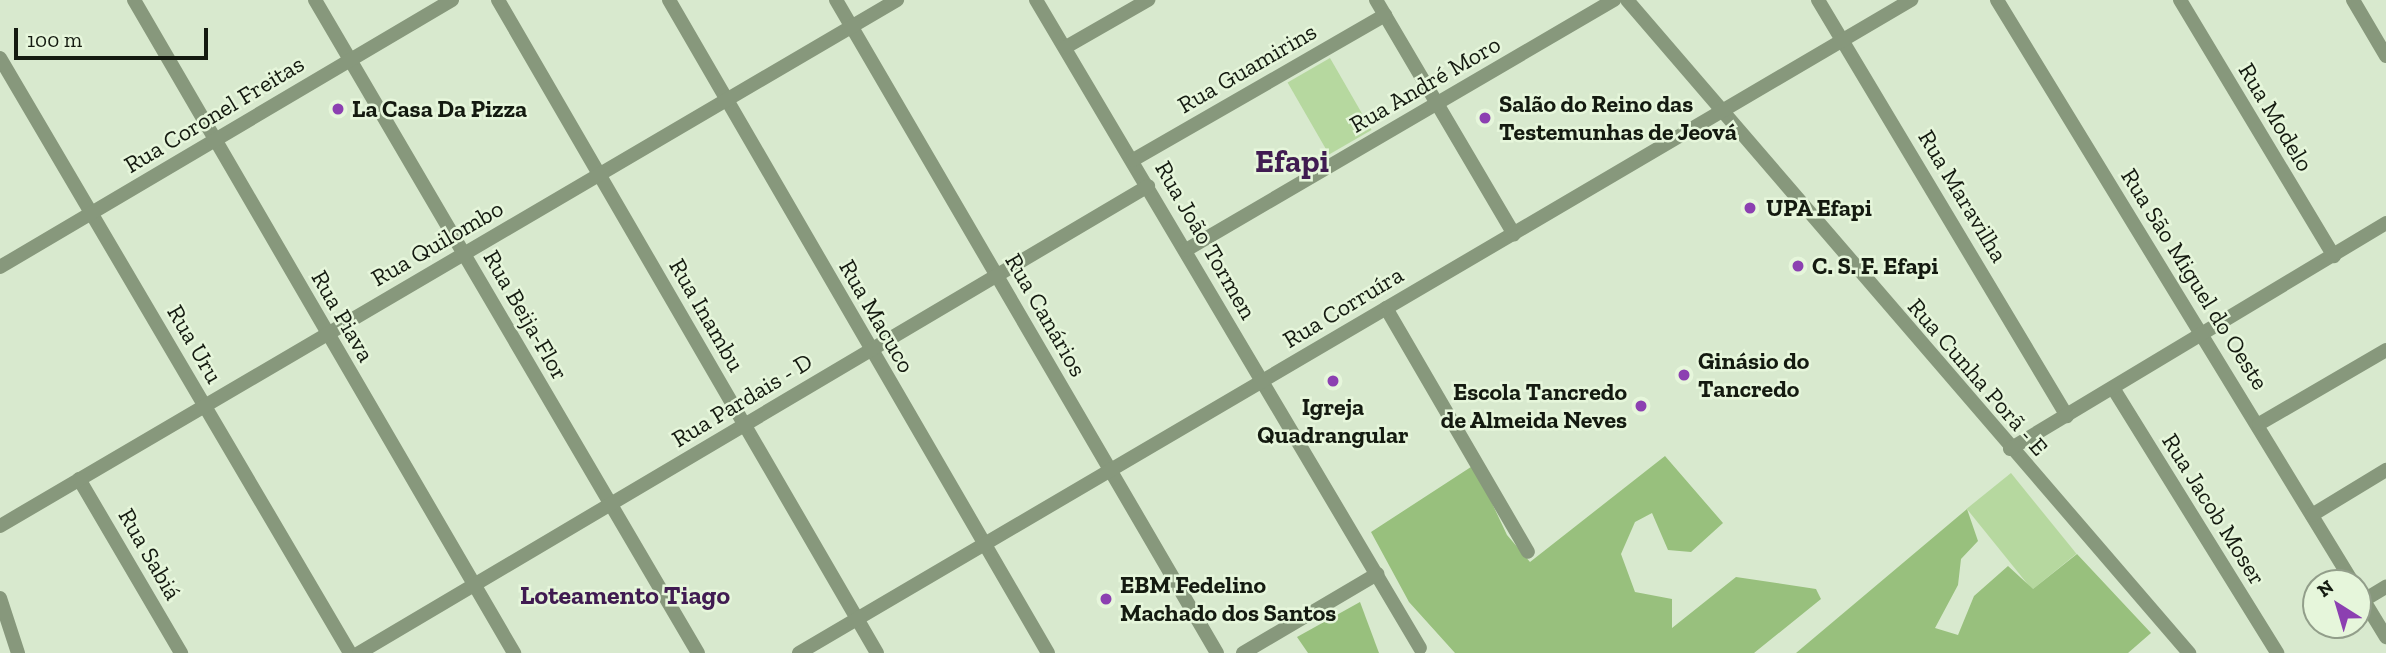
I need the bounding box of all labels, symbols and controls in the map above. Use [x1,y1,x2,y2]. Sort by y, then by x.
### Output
scale bar [18,14,212,58]
street label: Rua Guamirins [1172,17,1322,119]
text: 100 m [27,27,82,52]
street label: Rua André Moro [1344,29,1506,139]
street label: Rua Coronel Freitas [119,49,309,179]
street label: Rua Modelo [2232,58,2320,176]
place label: Salão do Reino das Testemunhas de Jeová [1499,90,1737,146]
place label: La Casa Da Pizza [352,95,527,123]
marker: La Casa Da Pizza [330,101,346,117]
marker: Salão do Reino das Testemunhas de Jeová [1477,110,1493,126]
street label: Rua Maravilha [1912,125,2014,267]
district label: Efapi [1255,142,1329,180]
street label: Rua João Tormen [1149,155,1263,325]
street label: Rua São Miguel do Oeste [2115,163,2275,395]
street label: Rua Quilombo [366,194,508,292]
place label: UPA Efapi [1766,194,1873,222]
marker: UPA Efapi [1740,198,1760,218]
street label: Rua Beija-Flor [477,245,575,385]
street label: Rua Canários [999,248,1093,382]
place label: C. S. F. Efapi [1812,252,1938,280]
street label: Rua Inambu [663,254,751,376]
street label: Rua Macuco [833,254,921,378]
marker: C. S. F. Efapi [1790,258,1806,274]
street label: Rua Corruíra [1278,260,1408,354]
street label: Rua Piava [305,265,381,367]
street label: Rua Cunha Porã - E [1902,292,2054,462]
street label: Rua Uru [161,300,229,388]
street label: Rua Pardais - D [667,347,817,453]
place label: Ginásio do Tancredo [1698,347,1809,403]
marker: Ginásio do Tancredo [1676,367,1692,383]
marker: Igreja Quadrangular [1325,373,1341,389]
place label: Escola Tancredo de Almeida Neves [1440,378,1627,434]
place label: Igreja Quadrangular [1257,393,1409,449]
marker: Escola Tancredo de Almeida Neves [1633,398,1649,414]
street label: Rua Jacob Moser [2156,428,2272,590]
street label: Rua Sabiá [112,503,188,605]
north arrow [2302,569,2372,639]
place label: EBM Fedelino Machado dos Santos [1120,571,1336,627]
text: N [2313,575,2338,602]
district label: Loteamento Tiago [520,580,730,612]
marker: EBM Fedelino Machado dos Santos [1098,591,1114,607]

